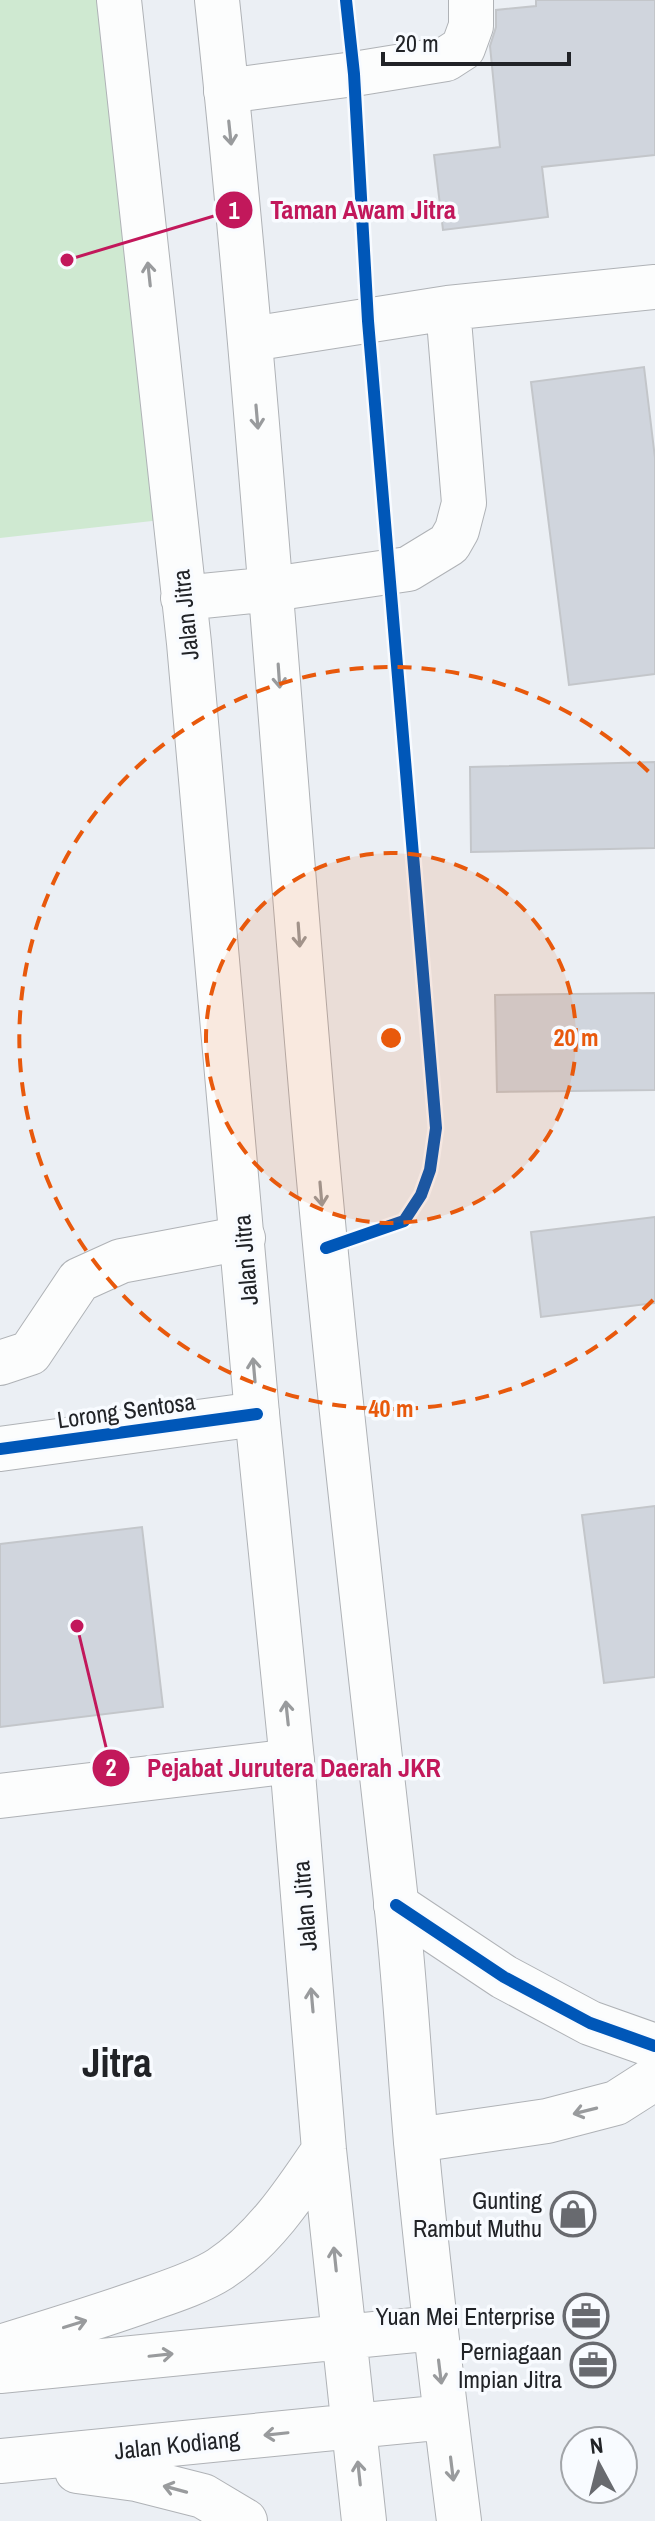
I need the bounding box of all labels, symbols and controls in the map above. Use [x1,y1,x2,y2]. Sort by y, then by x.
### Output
scale bar [383,16,569,66]
text: 20 m [395,27,439,59]
one-way arrow [223,119,238,146]
callout: Taman Awam Jitra [214,185,473,235]
text: Taman Awam Jitra [270,192,456,227]
text: 1 [229,194,240,226]
one-way arrow [141,261,156,288]
one-way arrow [250,403,265,430]
street label: Jalan Jitra [164,568,206,662]
one-way arrow [272,662,287,689]
one-way arrow [292,921,307,948]
text: 20 m [554,1021,598,1053]
centre of rings [377,1024,405,1052]
one-way arrow [314,1180,329,1207]
street label: Jalan Jitra [225,1213,265,1307]
one-way arrow [246,1358,261,1384]
street label: Lorong Sentosa [55,1384,197,1436]
text: 40 m [369,1392,413,1424]
one-way arrow [279,1700,294,1727]
callout: Pejabat Jurutera Daerah JKR [91,1743,457,1793]
text: Pejabat Jurutera Daerah JKR [147,1750,441,1785]
text: 2 [106,1751,117,1783]
street label: Jalan Jitra [284,1859,324,1953]
one-way arrow [304,1987,319,2014]
district label: Jitra [82,2036,152,2089]
one-way arrow [573,2105,599,2120]
place label: Gunting Rambut Muthu [413,2184,542,2244]
shop icon: Gunting Rambut Muthu [549,2190,597,2238]
one-way arrow [327,2246,342,2273]
office icon: Yuan Mei Enterprise [562,2292,610,2340]
place label: Yuan Mei Enterprise [376,2300,555,2332]
one-way arrow [61,2316,87,2331]
place label: Perniagaan Impian Jitra [458,2335,562,2395]
office icon: Perniagaan Impian Jitra [569,2341,617,2389]
one-way arrow [147,2347,174,2362]
one-way arrow [433,2359,448,2385]
street label: Jalan Kodiang [113,2422,241,2466]
north arrow [559,2425,639,2505]
one-way arrow [263,2426,290,2441]
text: N [588,2429,605,2461]
one-way arrow [445,2455,460,2482]
one-way arrow [352,2461,367,2487]
one-way arrow [162,2480,188,2495]

